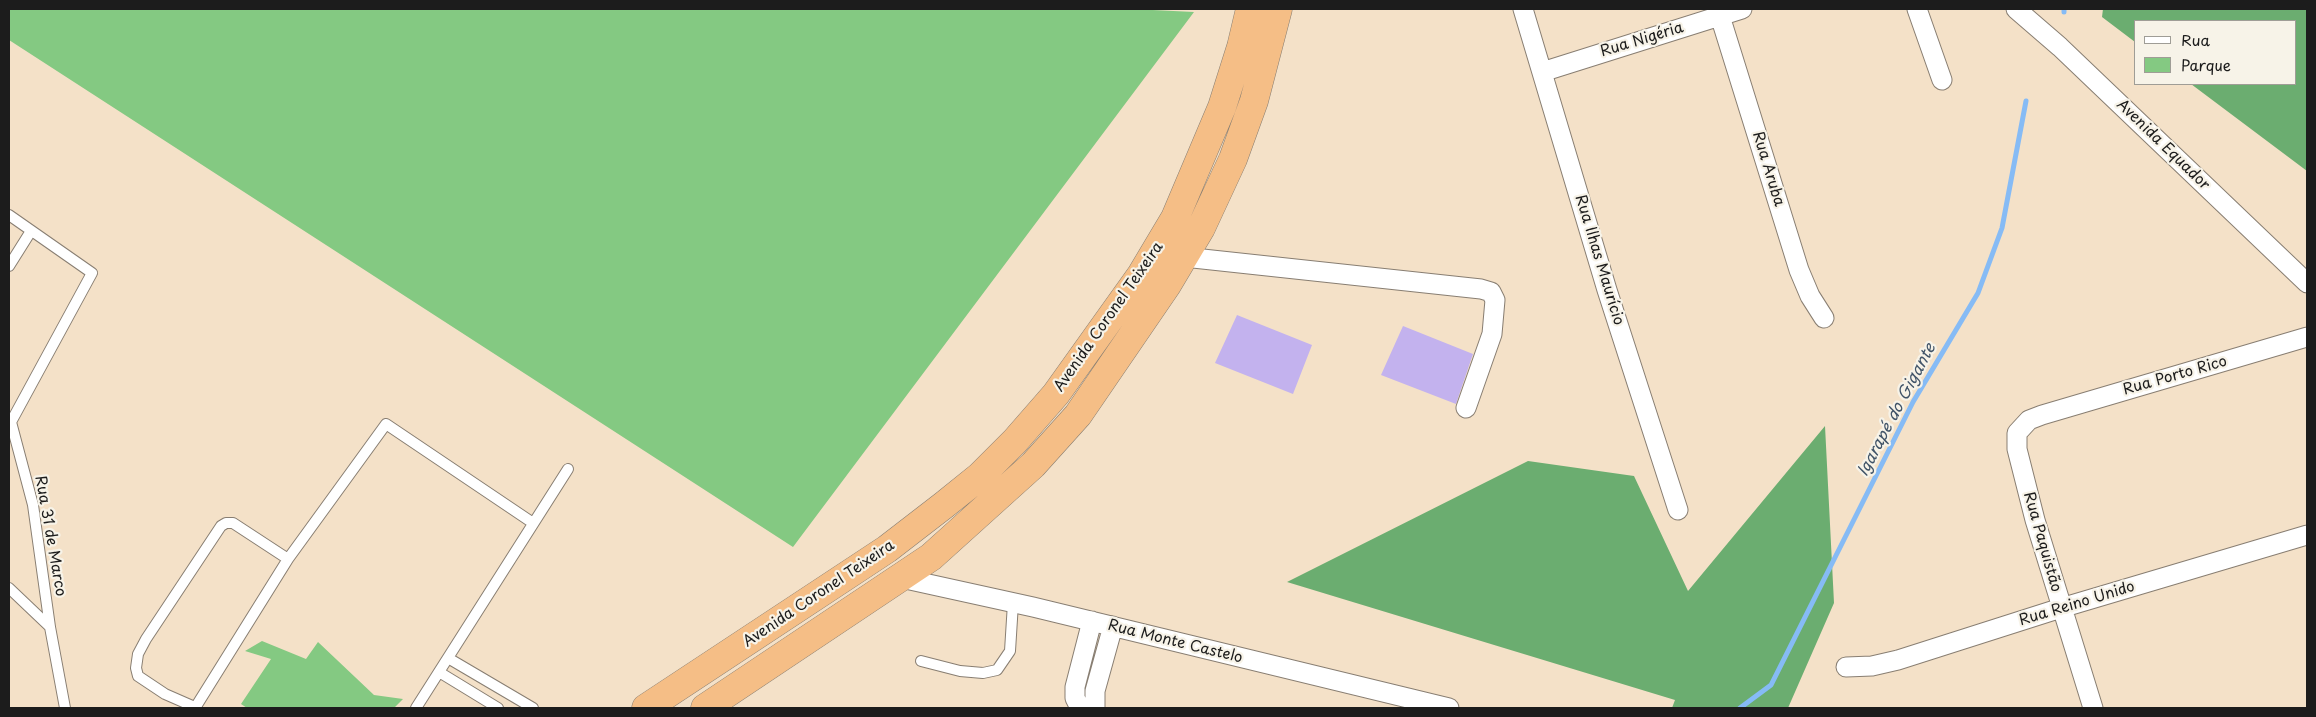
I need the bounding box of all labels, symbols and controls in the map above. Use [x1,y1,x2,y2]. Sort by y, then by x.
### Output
street label: Rua Nigéria [1598,19,1686,61]
legend [2134,20,2296,85]
text: Rua [2181,28,2210,51]
text: Parque [2181,53,2231,76]
street label: Avenida Equador [2113,96,2213,194]
street label: Rua Aruba [1748,129,1788,209]
street label: Rua Ilhas Maurício [1571,193,1627,327]
street label: Avenida Coronel Teixeira [1050,239,1168,395]
water label: Igarapé do Gigante [1854,340,1940,480]
street label: Rua Porto Rico [2121,353,2229,399]
street label: Rua 31 de Marco [31,474,69,598]
street label: Rua Paquistão [2019,490,2065,594]
street label: Avenida Coronel Teixeira [740,537,898,651]
street label: Rua Reino Unido [2017,578,2137,630]
street label: Rua Monte Castelo [1106,617,1244,667]

